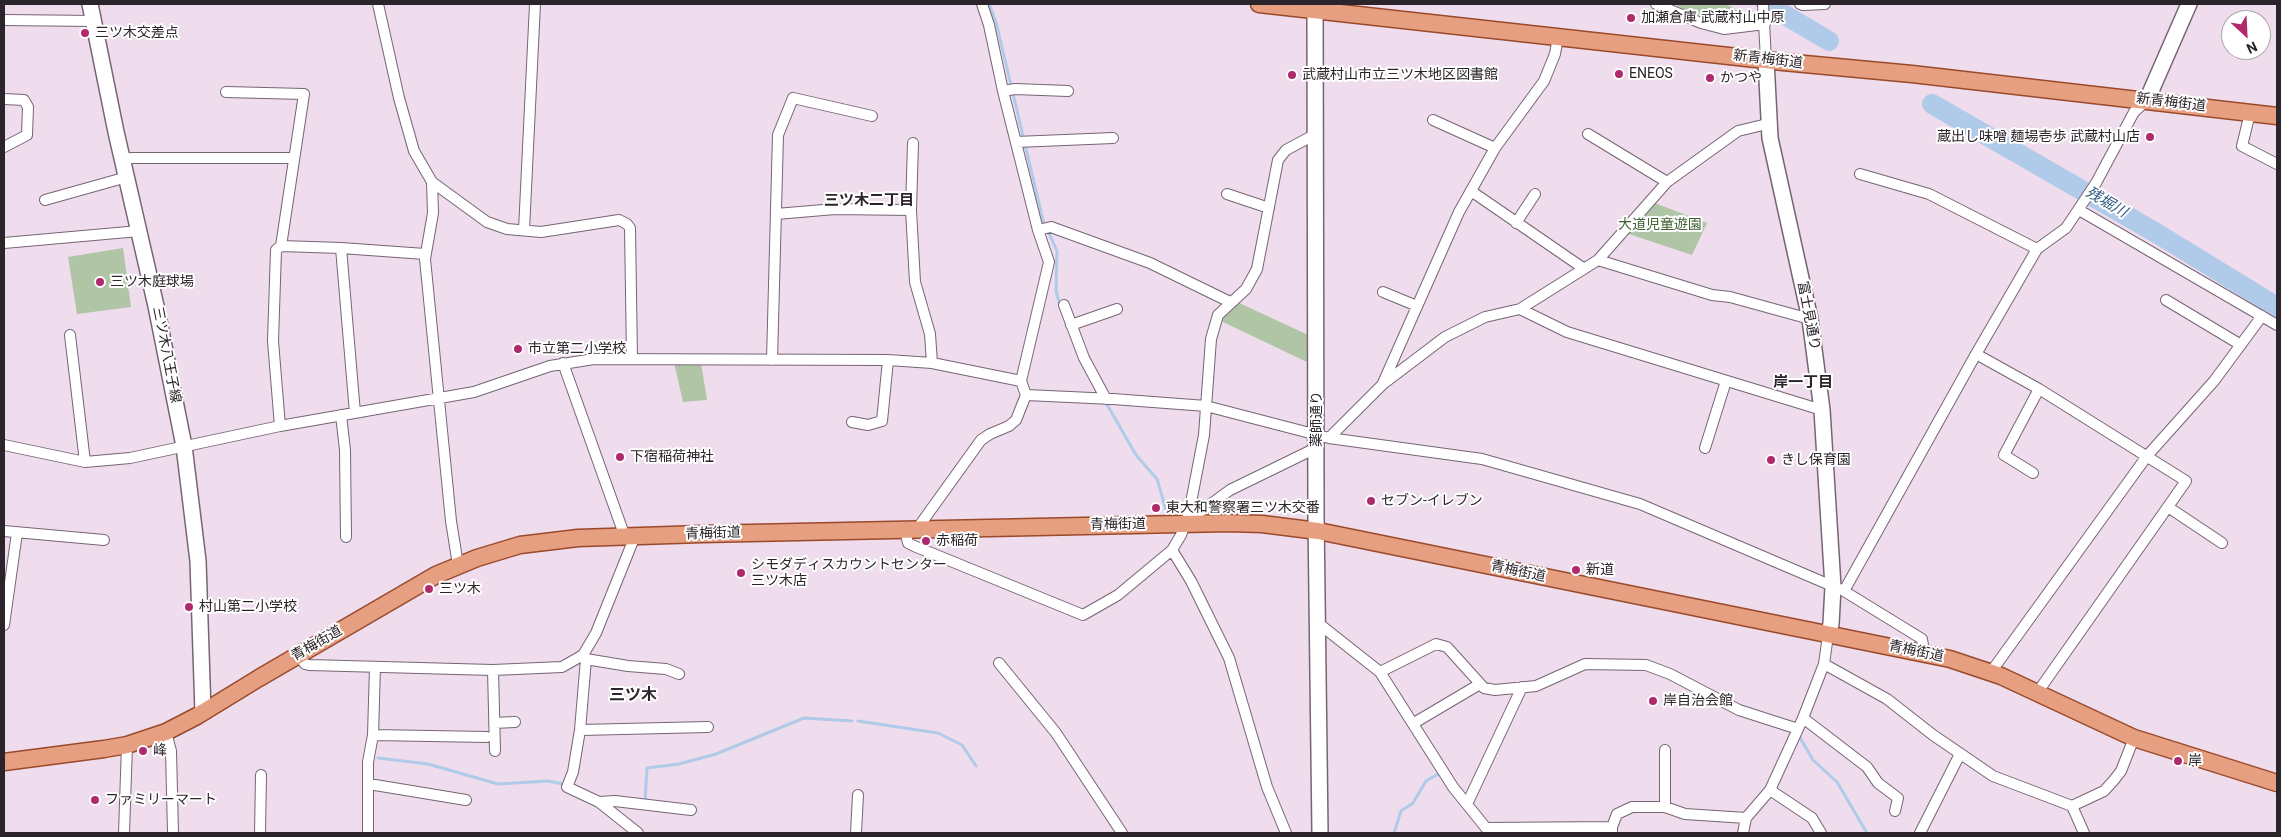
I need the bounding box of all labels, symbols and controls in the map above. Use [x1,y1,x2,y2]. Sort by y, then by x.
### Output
place label: 加瀬倉庫 武蔵村山中原 [1641,10,1784,26]
north arrow [2221,10,2271,60]
marker: 加瀬倉庫 武蔵村山中原 [1625,12,1637,24]
place label: 三ツ木交差点 [95,25,179,41]
marker: 三ツ木交差点 [79,27,91,39]
text: N [2244,38,2260,57]
street label: 新青梅街道 [1732,47,1804,73]
place label: ENEOS [1629,66,1673,82]
place label: 武蔵村山市立三ツ木地区図書館 [1302,67,1498,83]
marker: ENEOS [1613,68,1625,80]
marker: 武蔵村山市立三ツ木地区図書館 [1286,69,1298,81]
place label: かつや [1720,70,1762,86]
marker: かつや [1704,72,1716,84]
street label: 新青梅街道 [2135,90,2207,116]
place label: 蔵出し味噌 麺場壱歩 武蔵村山店 [1937,129,2140,145]
marker: 蔵出し味噌 麺場壱歩 武蔵村山店 [2144,131,2156,143]
water label: 残堀川 [2082,184,2130,222]
district label: 三ツ木二丁目 [824,192,914,210]
park label: 大道児童遊園 [1618,217,1702,233]
place label: 三ツ木庭球場 [110,274,194,290]
marker: 三ツ木庭球場 [94,276,106,288]
street label: 富士見通り [1793,280,1823,352]
street label: 三ツ木八王子線 [148,305,184,405]
place label: 市立第二小学校 [528,341,626,357]
marker: 市立第二小学校 [512,343,524,355]
district label: 岸一丁目 [1773,374,1833,392]
street label: 薬師通り [1309,391,1325,447]
place label: 下宿稲荷神社 [630,449,714,465]
marker: 下宿稲荷神社 [614,451,626,463]
place label: きし保育園 [1781,452,1851,468]
marker: きし保育園 [1765,454,1777,466]
place label: セブン-イレブン [1381,493,1483,509]
marker: セブン-イレブン [1365,495,1377,507]
place label: 東大和警察署三ツ木交番 [1166,500,1320,516]
marker: 東大和警察署三ツ木交番 [1150,502,1162,514]
street label: 青梅街道 [1090,516,1146,534]
street label: 青梅街道 [685,525,741,543]
place label: 赤稲荷 [936,533,978,549]
marker: 赤稲荷 [920,535,932,547]
place label: シモダディスカウントセンター 三ツ木店 [751,557,947,590]
street label: 青梅街道 [1489,558,1547,586]
place label: 新道 [1586,562,1614,578]
marker: 新道 [1570,564,1582,576]
marker: シモダディスカウントセンター 三ツ木店 [735,567,747,579]
place label: 三ツ木 [439,581,481,597]
marker: 三ツ木 [423,583,435,595]
place label: 村山第二小学校 [199,599,297,615]
marker: 村山第二小学校 [183,601,195,613]
street label: 青梅街道 [289,623,345,665]
street label: 青梅街道 [1887,638,1945,666]
district label: 三ツ木 [609,686,657,706]
place label: 岸自治会館 [1663,693,1733,709]
marker: 岸自治会館 [1647,695,1659,707]
place label: 峰 [153,743,167,759]
marker: 峰 [137,745,149,757]
place label: 岸 [2188,753,2202,769]
marker: 岸 [2172,755,2184,767]
place label: ファミリーマート [105,792,217,808]
marker: ファミリーマート [89,794,101,806]

